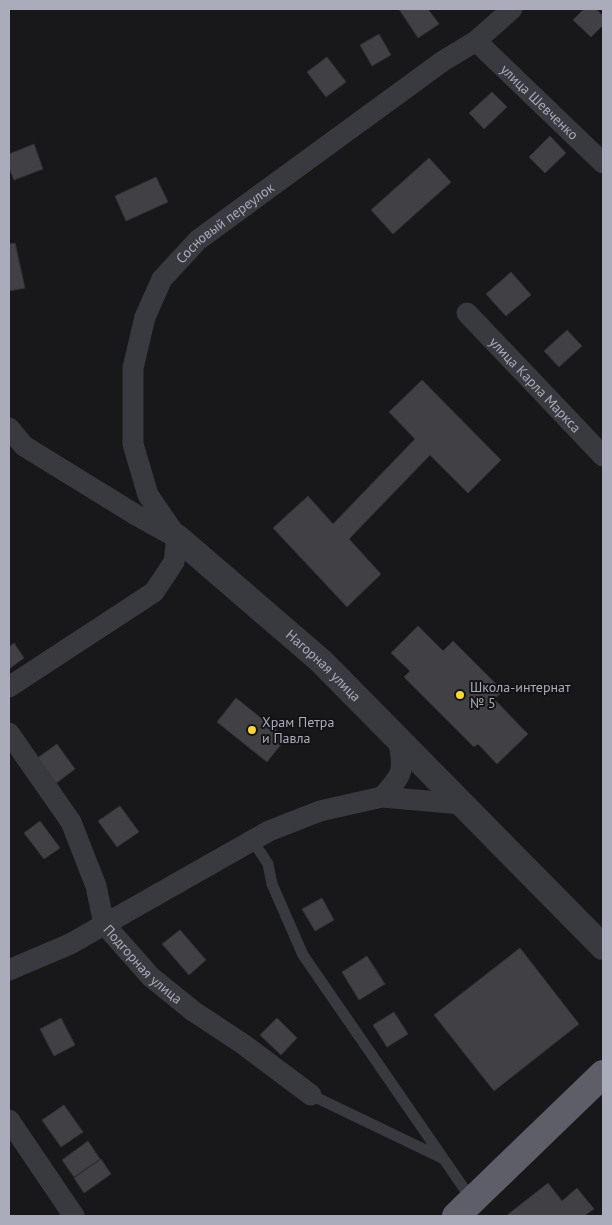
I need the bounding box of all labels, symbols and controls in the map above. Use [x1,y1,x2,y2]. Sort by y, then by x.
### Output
street label: улица Шевченко [497,60,582,144]
street label: Сосновый переулок [172,178,278,267]
street label: улица Карла Маркса [485,333,585,436]
street label: Нагорная улица [282,626,365,705]
place label: Школа-интернат № 5 [470,678,571,712]
marker: Школа-интернат № 5 [454,689,466,701]
place label: Храм Петра и Павла [262,713,334,747]
marker: Храм Петра и Павла [246,724,258,736]
street label: Подгорная улица [100,921,186,1008]

